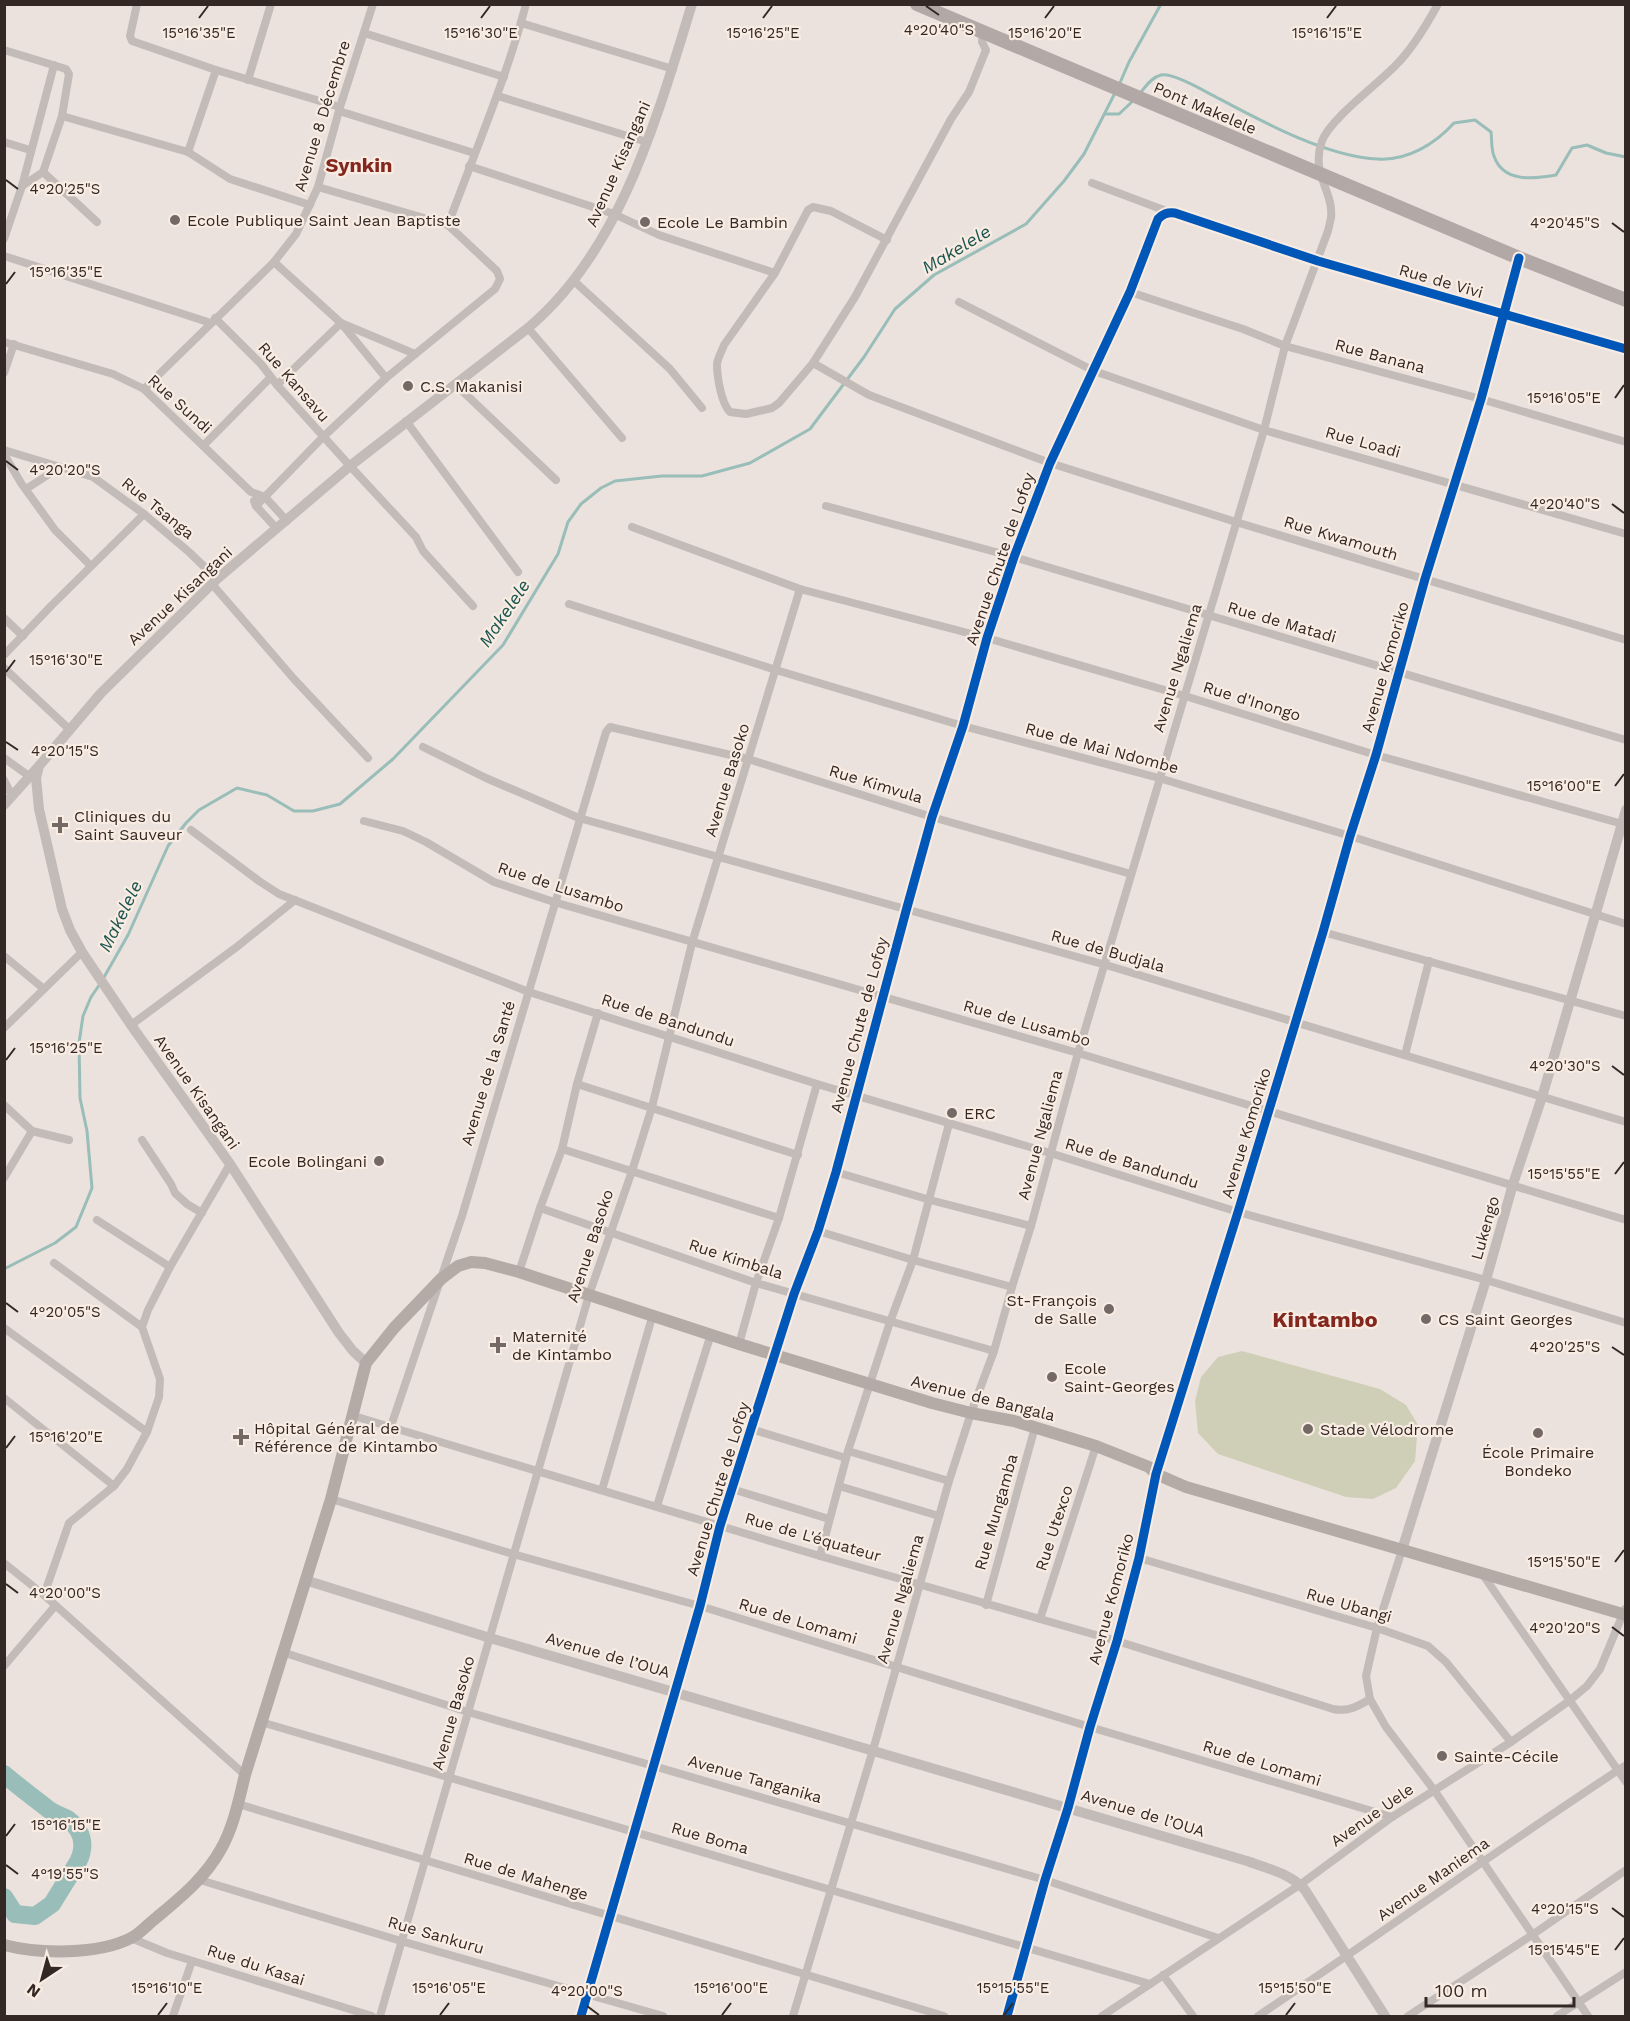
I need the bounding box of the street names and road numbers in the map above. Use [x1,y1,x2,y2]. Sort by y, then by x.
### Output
street label: Avenue 8 Décembre [290,38,354,194]
street label: Pont Makelele [1151,78,1259,138]
street label: Avenue Kisangani [582,98,654,230]
street label: Rue de Vivi [1397,260,1485,302]
street label: Rue Banana [1333,335,1427,377]
street label: Rue Kansavu [254,338,334,426]
street label: Rue Sundi [144,370,216,438]
street label: Rue Loadi [1323,422,1403,462]
street label: Avenue Chute de Lofoy [961,469,1039,648]
street label: Rue Tsanga [118,473,198,543]
street label: Rue Kwamouth [1282,512,1400,564]
street label: Avenue Kisangani [124,543,236,649]
street label: Rue de Matadi [1225,597,1339,647]
street label: Avenue Komoriko [1357,599,1413,735]
street label: Avenue Ngaliema [1148,601,1206,735]
street label: Rue d'Inongo [1201,677,1303,725]
street label: Rue de Mai Ndombe [1023,718,1181,778]
street label: Avenue Basoko [701,721,753,839]
street label: Rue Kimvula [827,761,925,807]
street label: Rue de Lusambo [496,858,626,916]
street label: Rue de Budjala [1049,926,1167,976]
street label: Avenue Chute de Lofoy [826,934,892,1115]
street label: Rue de Bandundu [599,990,737,1050]
street label: Rue de Lusambo [961,996,1093,1050]
street label: Avenue de la Santé [457,998,519,1148]
street label: Avenue Kisangani [150,1031,244,1153]
street label: Avenue Komoriko [1217,1065,1275,1201]
street label: Avenue Ngaliema [1013,1068,1067,1202]
street label: Rue de Bandundu [1063,1134,1201,1192]
street label: Avenue Basoko [563,1187,617,1305]
street label: Lukengo [1467,1194,1503,1262]
street label: Rue Kimbala [686,1235,786,1283]
street label: Avenue de Bangala [909,1371,1057,1425]
street label: Avenue Chute de Lofoy [682,1399,754,1579]
street label: Rue Mungamba [970,1452,1022,1572]
street label: Rue Utexco [1031,1483,1077,1573]
street label: Rue de L'équateur [743,1508,884,1566]
street label: Avenue Komoriko [1084,1531,1138,1667]
street label: Avenue Ngaliema [872,1532,928,1666]
street label: Rue Ubangi [1304,1584,1394,1626]
street label: Rue de Lomami [737,1594,859,1648]
street label: Avenue de l’OUA [544,1628,673,1682]
street label: Avenue Basoko [428,1654,478,1772]
street label: Rue de Lomami [1201,1736,1323,1790]
street label: Avenue Tanganika [686,1751,824,1807]
street label: Avenue Uele [1327,1780,1417,1850]
street label: Avenue de l’OUA [1079,1785,1208,1841]
street label: Rue Boma [669,1818,751,1858]
street label: Avenue Maniema [1373,1833,1493,1925]
street label: Rue de Mahenge [461,1848,591,1904]
street label: Rue Sankuru [386,1912,486,1958]
street label: Rue du Kasai [205,1940,307,1990]

